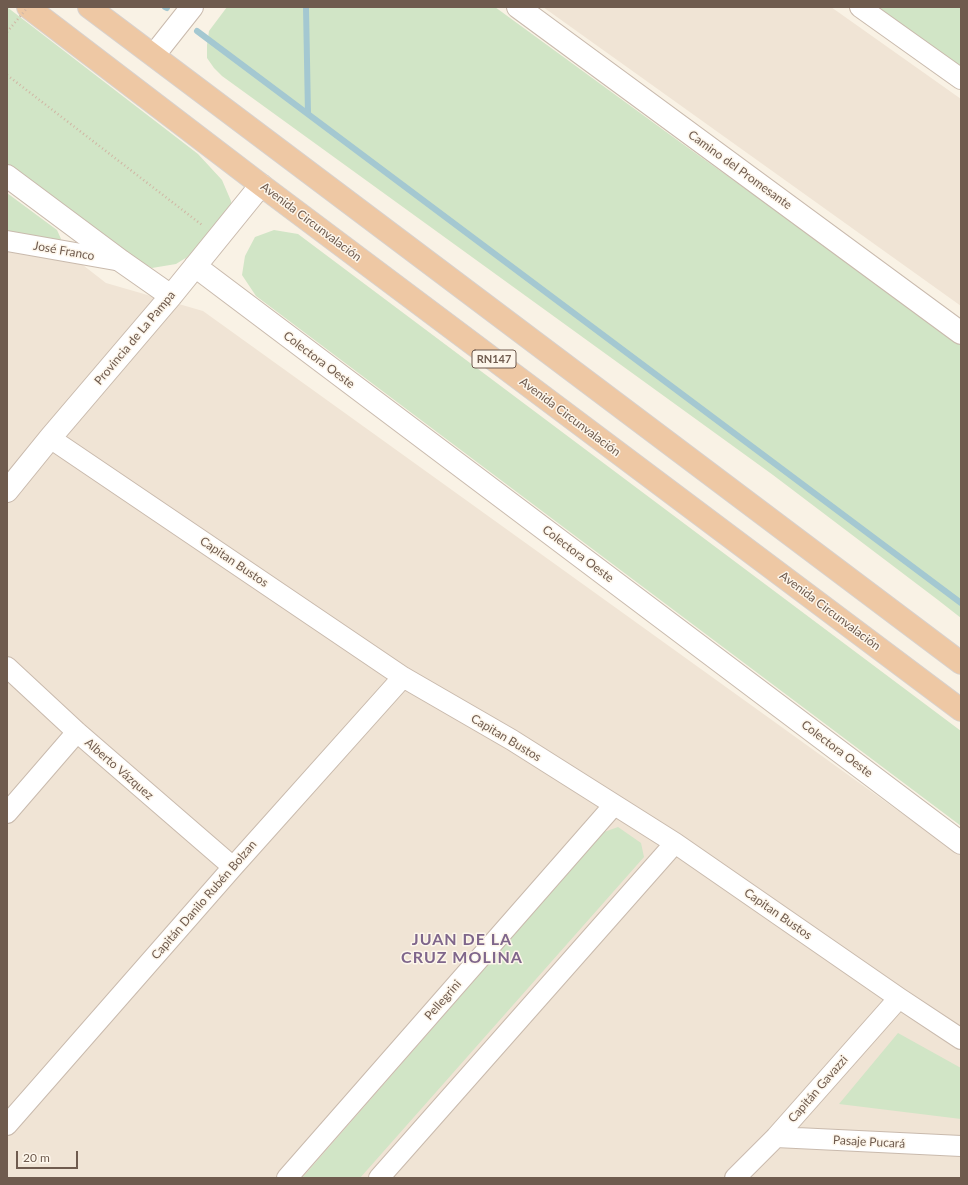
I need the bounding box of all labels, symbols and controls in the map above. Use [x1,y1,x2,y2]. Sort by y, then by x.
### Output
street label: Camino del Promesante [685,127,795,213]
street label: Avenida Circunvalación [258,179,364,265]
street label: José Franco [32,239,96,263]
street label: Provincia de La Pampa [92,288,178,388]
street label: Colectora Oeste [280,328,358,392]
road number: RN147 [472,350,516,368]
street label: Avenida Circunvalación [517,374,623,460]
street label: Colectora Oeste [539,522,617,586]
street label: Capitan Bustos [197,534,271,590]
street label: Avenida Circunvalación [777,568,883,654]
street label: Capitan Bustos [468,711,544,765]
street label: Colectora Oeste [798,717,876,781]
street label: Alberto Vázquez [82,735,156,803]
street label: Capitán Danilo Rubén Bolzan [148,838,260,962]
street label: Capitan Bustos [741,885,815,943]
district label: JUAN DE LA CRUZ MOLINA [401,930,523,968]
street label: Pellegrini [422,977,464,1023]
street label: Capitán Gavazzi [785,1053,851,1125]
street label: Pasaje Pucará [833,1133,905,1151]
scale bar [18,1143,80,1169]
text: 20 m [23,1150,50,1165]

